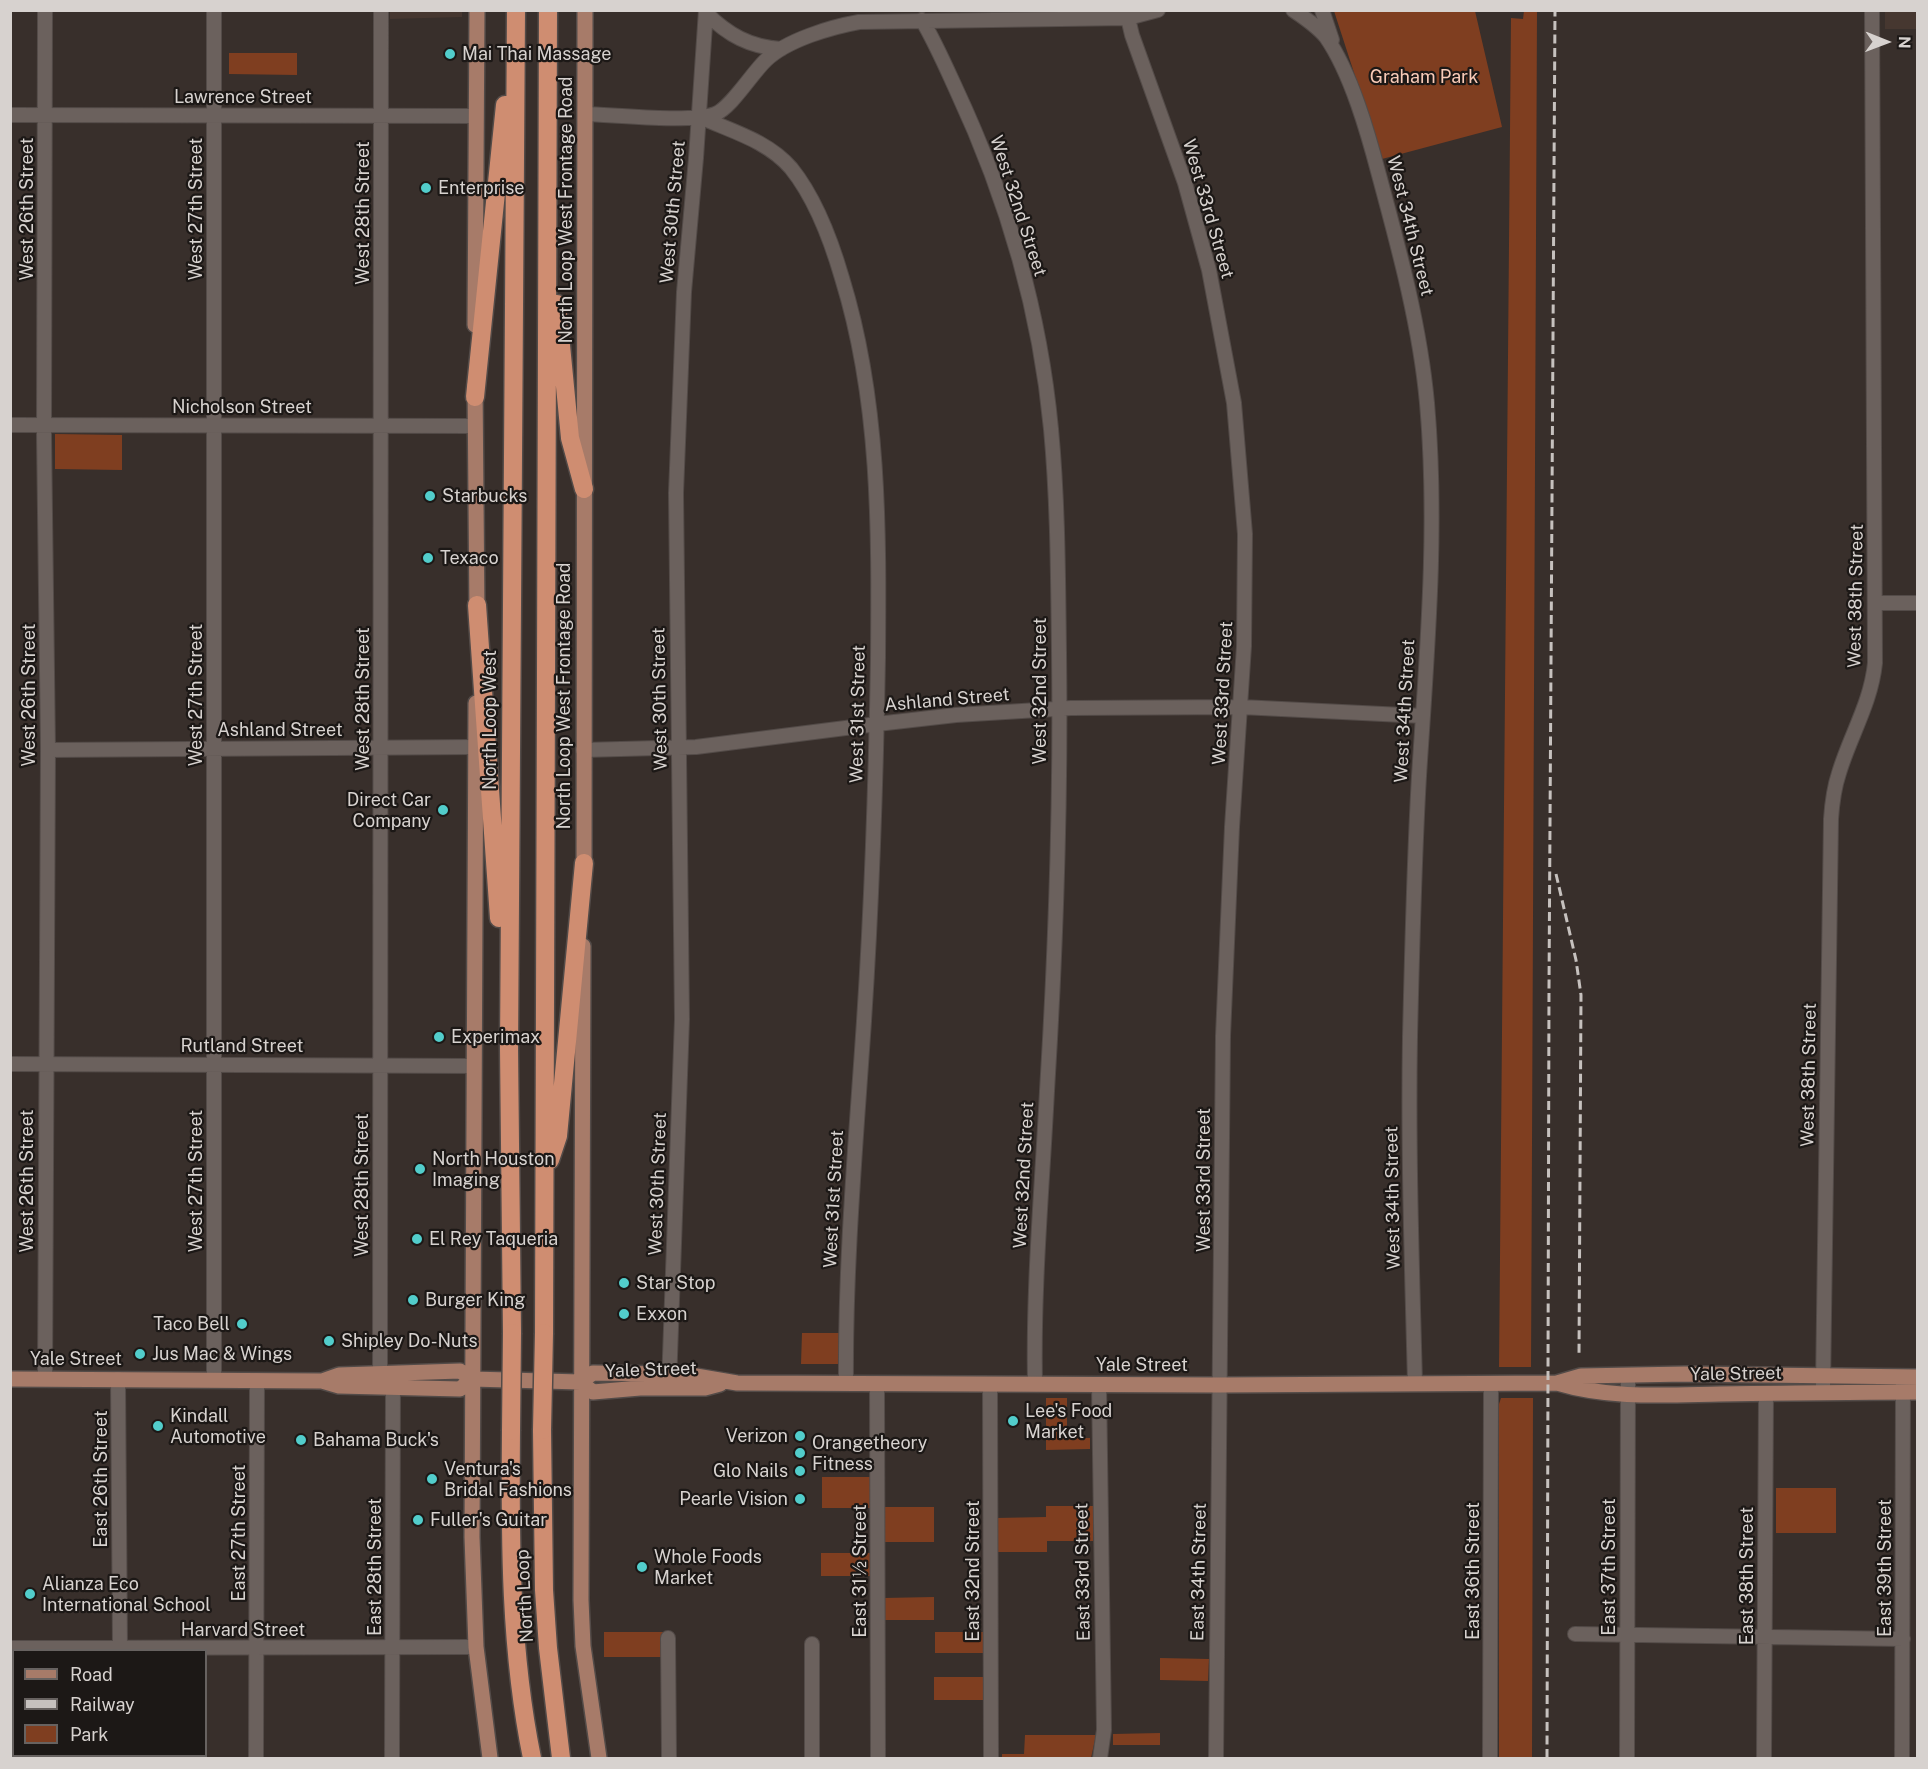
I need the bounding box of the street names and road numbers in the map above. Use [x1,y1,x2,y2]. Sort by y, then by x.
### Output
street label: North Loop West Frontage Road [555,76,577,344]
street label: Lawrence Street [174,86,312,108]
street label: West 32nd Street [985,133,1051,279]
street label: West 26th Street [16,137,38,281]
street label: West 33rd Street [1178,137,1238,281]
street label: West 27th Street [185,138,207,280]
street label: West 30th Street [656,140,690,284]
street label: West 28th Street [352,141,374,285]
street label: West 34th Street [1382,154,1438,298]
street label: Nicholson Street [172,396,312,418]
street label: West 38th Street [1844,524,1868,668]
street label: North Loop West Frontage Road [553,562,575,830]
street label: West 32nd Street [1029,618,1051,764]
street label: West 33rd Street [1208,621,1238,765]
street label: West 26th Street [18,623,40,767]
street label: West 27th Street [185,624,207,766]
street label: West 28th Street [352,627,374,771]
street label: West 30th Street [648,627,672,771]
street label: West 34th Street [1390,639,1420,783]
street label: West 31st Street [846,645,870,783]
street label: North Loop West [479,650,501,790]
street label: Ashland Street [884,684,1010,716]
street label: Ashland Street [217,719,343,741]
street label: West 38th Street [1797,1003,1821,1147]
street label: Rutland Street [181,1035,303,1057]
street label: West 32nd Street [1009,1101,1039,1249]
street label: West 33rd Street [1193,1108,1215,1252]
street label: West 26th Street [16,1109,38,1253]
street label: West 27th Street [185,1110,207,1252]
street label: West 30th Street [645,1112,671,1256]
street label: West 28th Street [351,1113,373,1257]
street label: West 34th Street [1381,1126,1405,1270]
street label: West 31st Street [820,1129,848,1269]
street label: Yale Street [30,1348,122,1370]
street label: Yale Street [1096,1354,1188,1376]
street label: Yale Street [605,1358,697,1382]
street label: Yale Street [1690,1362,1782,1386]
street label: East 26th Street [90,1410,112,1548]
street label: East 27th Street [228,1464,250,1602]
street label: East 28th Street [364,1498,386,1636]
street label: East 37th Street [1598,1498,1620,1636]
street label: East 39th Street [1874,1499,1896,1637]
street label: East 32nd Street [962,1500,984,1642]
street label: East 36th Street [1462,1502,1484,1640]
street label: East 33rd Street [1071,1503,1095,1641]
street label: East 34th Street [1187,1503,1211,1641]
street label: East 31½ Street [849,1504,871,1638]
street label: East 38th Street [1736,1507,1758,1645]
street label: North Loop [512,1549,538,1643]
street label: Harvard Street [181,1619,305,1641]

